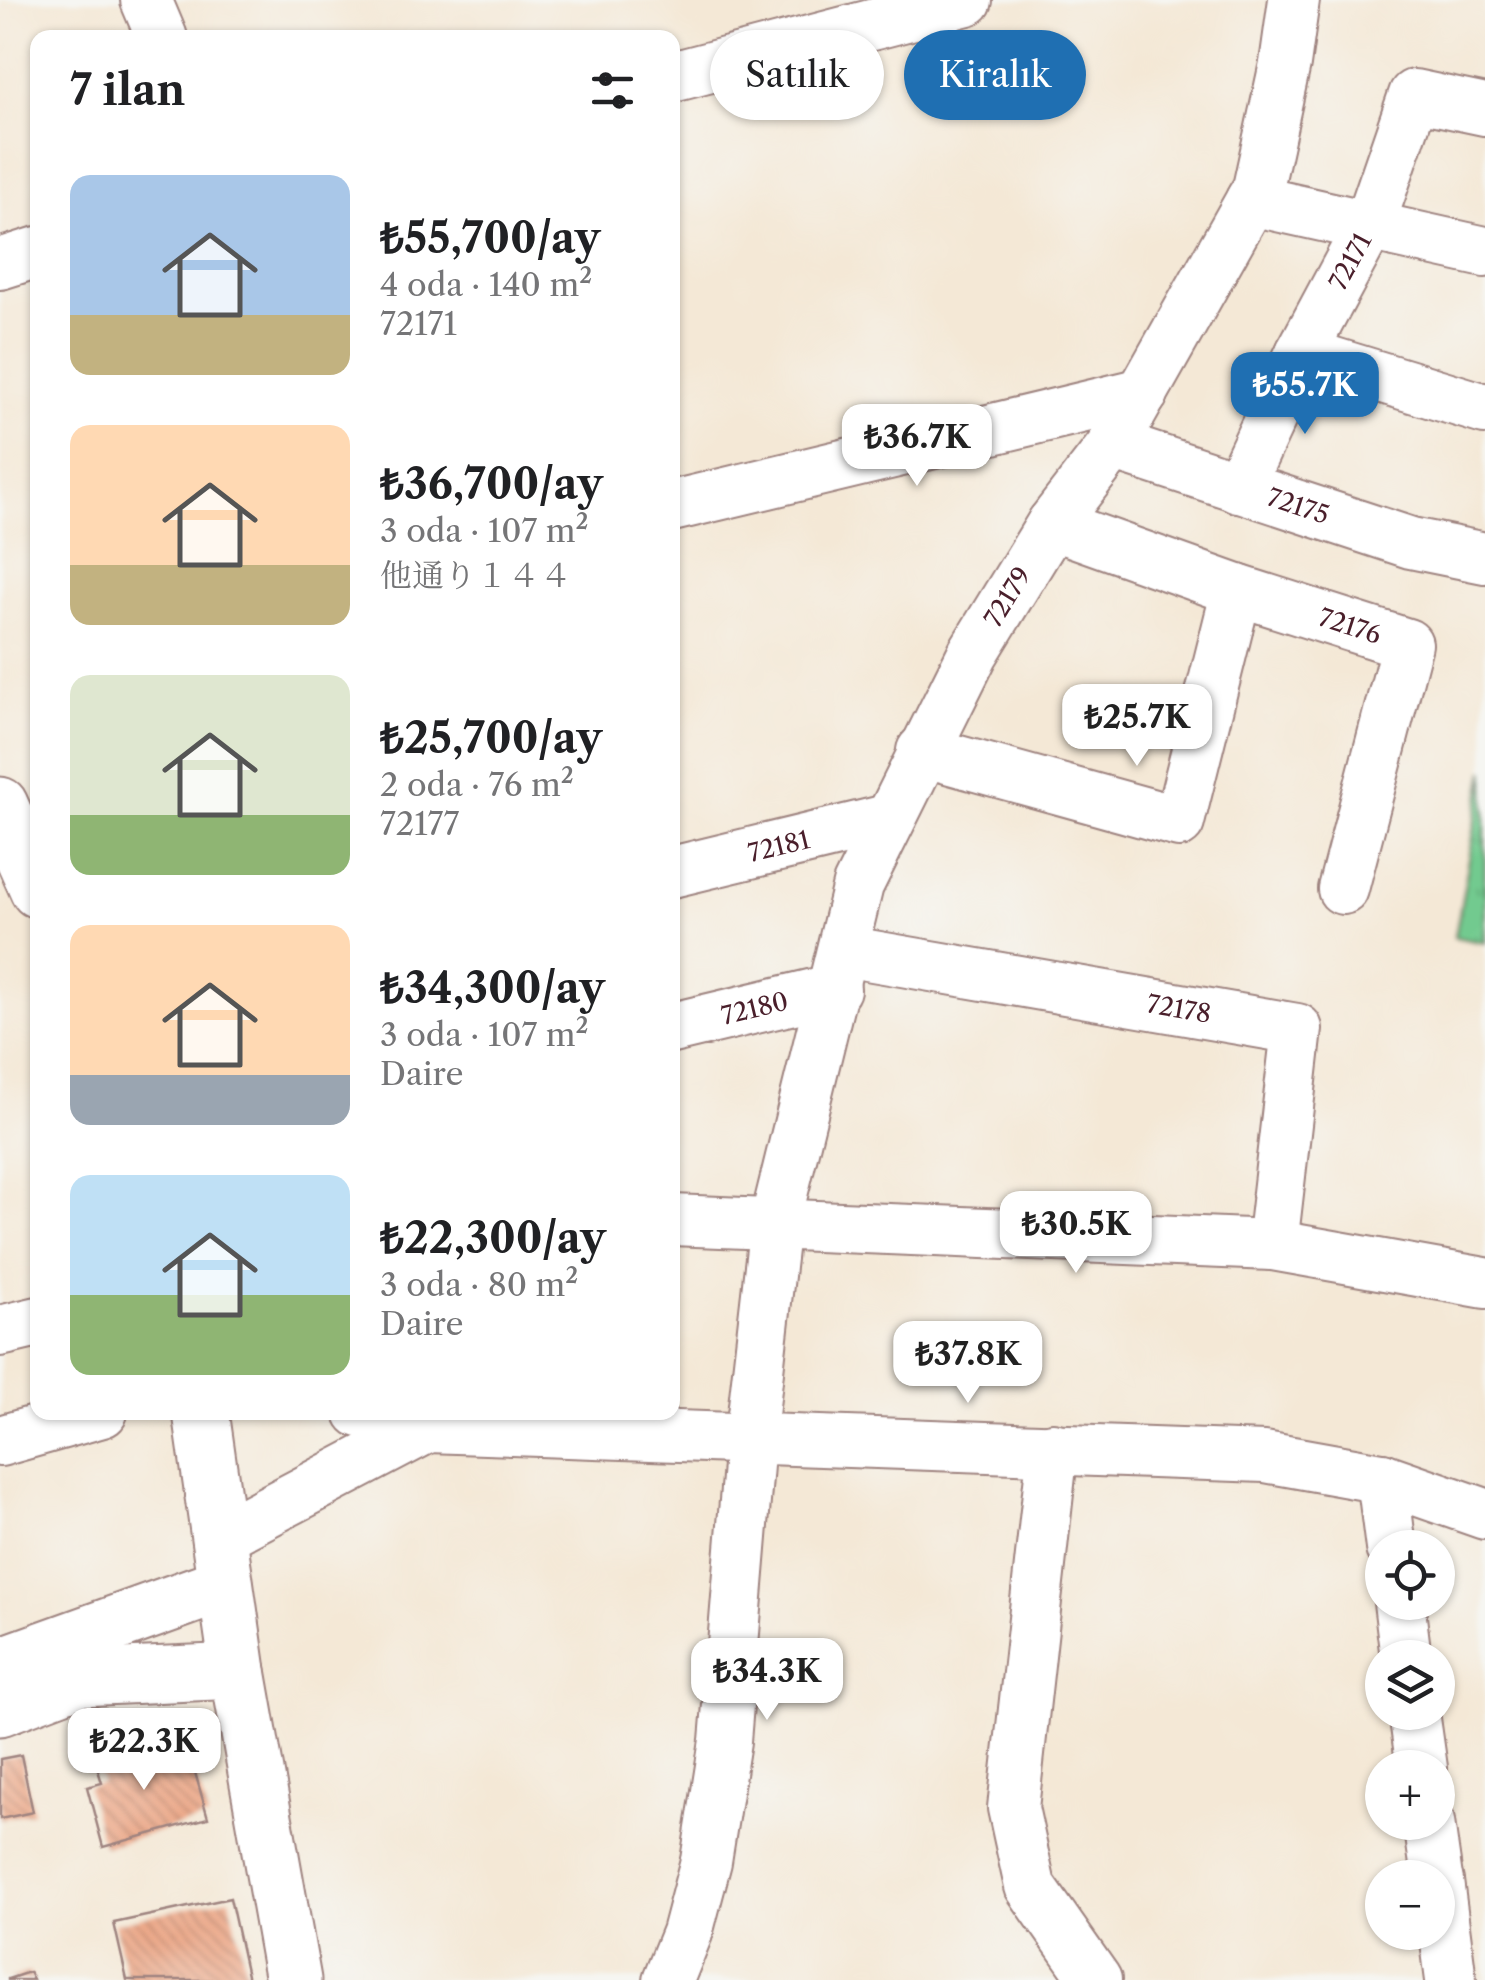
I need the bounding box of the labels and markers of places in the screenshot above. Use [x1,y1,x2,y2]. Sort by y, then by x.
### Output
pin: ₺55.7K [1224,352,1386,437]
pin: ₺36.7K [836,404,998,489]
pin: ₺25.7K [1056,684,1218,769]
pin: ₺30.5K [995,1191,1157,1276]
pin: ₺37.8K [887,1321,1049,1406]
pin: ₺34.3K [686,1638,848,1723]
pin: ₺22.3K [63,1708,225,1793]

